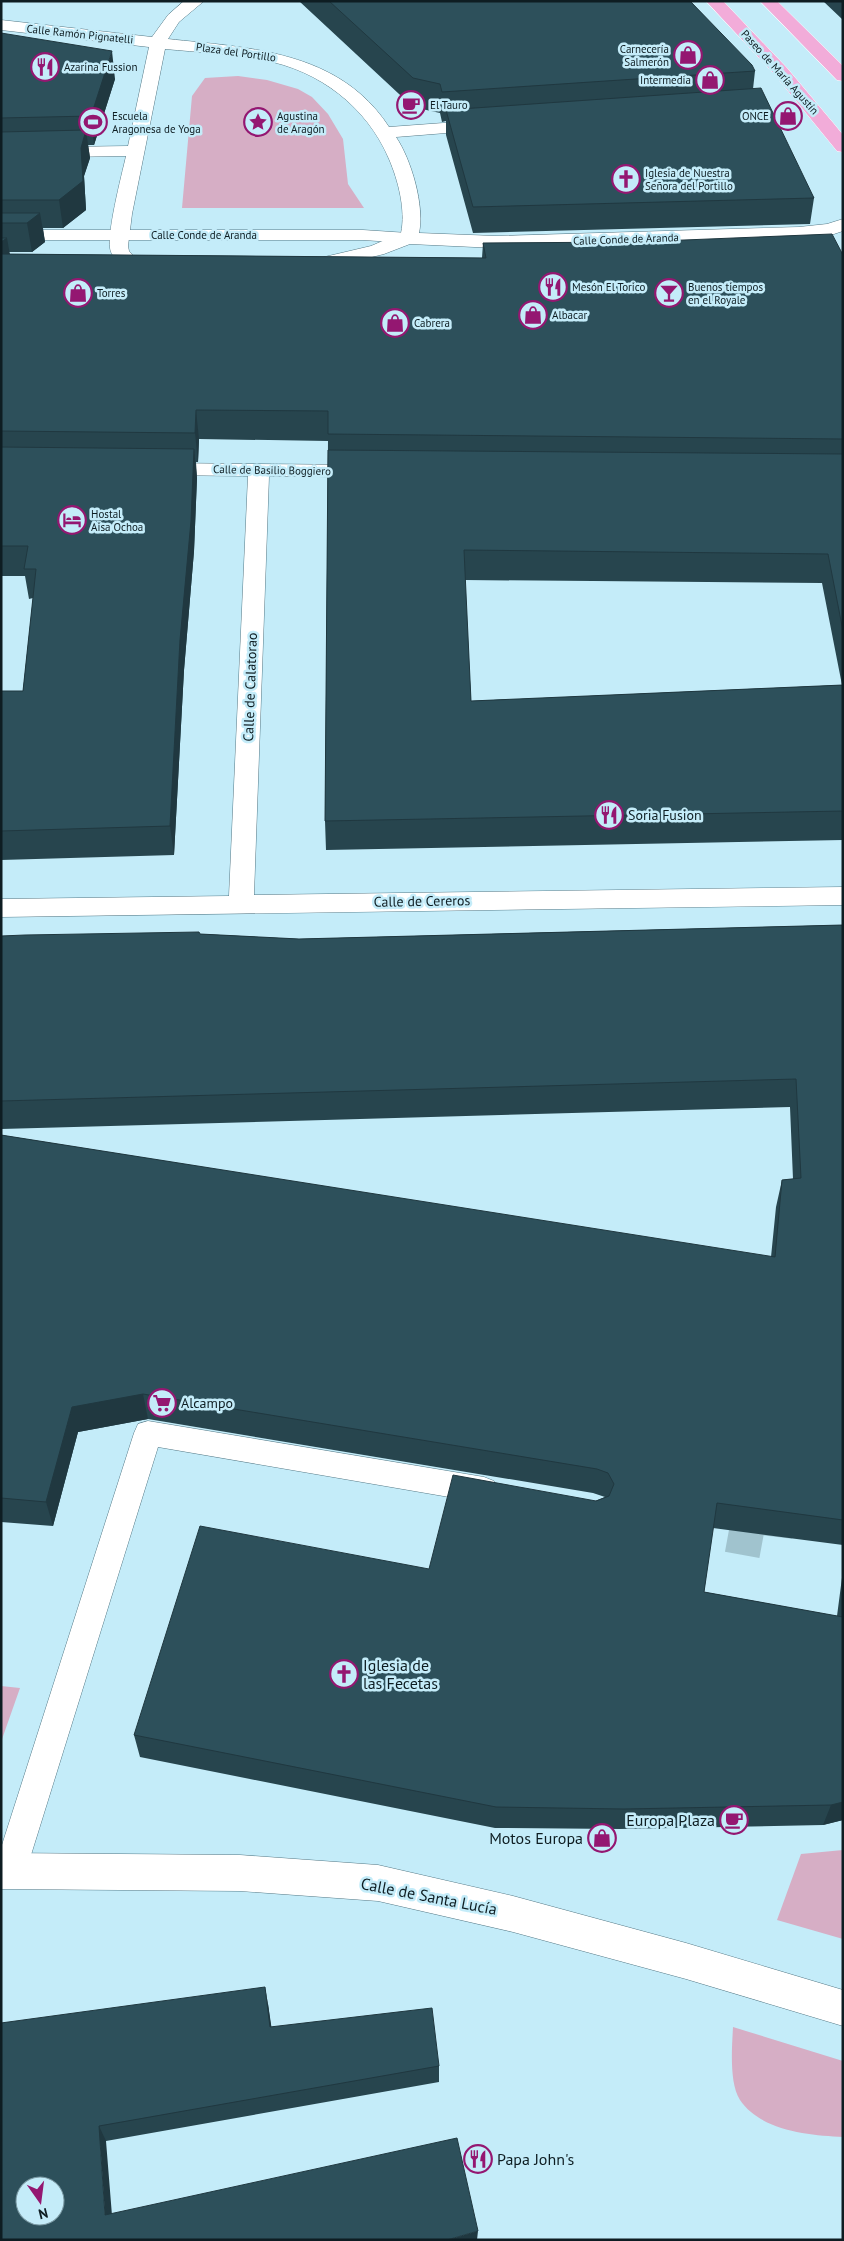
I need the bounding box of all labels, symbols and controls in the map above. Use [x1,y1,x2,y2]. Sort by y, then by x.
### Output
street label: Calle Ramón Pignatelli [26,21,134,47]
street label: Paseo de María Agustín [738,27,822,117]
street label: Plaza del Portillo [195,39,277,65]
shop icon: Carnecería Salmerón [673,40,703,70]
place label: Carnecería Salmerón [620,42,669,69]
restaurant icon: Azarina Fussion [30,52,60,82]
place label: Azarina Fussion [64,60,137,74]
shop icon: Intermedia [695,65,725,95]
place label: Intermedia [640,73,691,87]
cafe icon: El Tauro [396,90,426,120]
place label: El Tauro [430,98,468,112]
shop icon: ONCE [773,101,803,131]
sports icon: Escuela Aragonesa de Yoga [78,107,108,137]
place icon: Agustina de Aragón [243,107,273,137]
place label: Escuela Aragonesa de Yoga [112,109,201,136]
place label: Agustina de Aragón [277,109,325,136]
place label: ONCE [742,109,769,123]
church icon: Iglesia de Nuestra Señora del Portillo [611,164,641,194]
place label: Iglesia de Nuestra Señora del Portillo [645,166,733,193]
street label: Calle Conde de Aranda [151,228,257,242]
street label: Calle Conde de Aranda [573,230,679,248]
restaurant icon: Mesón El Torico [538,272,568,302]
shop icon: Torres [63,278,93,308]
bar icon: Buenos tiempos en el Royale [654,278,684,308]
place label: Mesón El Torico [572,280,645,294]
place label: Buenos tiempos en el Royale [688,280,763,307]
place label: Torres [97,286,126,300]
shop icon: Albacar [518,300,548,330]
shop icon: Cabrera [380,308,410,338]
place label: Albacar [552,308,587,322]
place label: Cabrera [414,316,450,330]
street label: Calle de Basilio Boggiero [213,462,331,478]
hotel icon: Hostal Aisa Ochoa [57,505,87,535]
place label: Hostal Aisa Ochoa [91,507,143,534]
street label: Calle de Calatorao [239,632,261,742]
restaurant icon: Soria Fusion [594,800,624,830]
place label: Soria Fusion [628,806,702,824]
street label: Calle de Cereros [373,891,471,911]
supermarket icon: Alcampo [147,1388,177,1418]
place label: Alcampo [181,1394,233,1412]
place label: Iglesia de las Fecetas [363,1655,438,1693]
church icon: Iglesia de las Fecetas [329,1659,359,1689]
cafe icon: Europa Plaza [719,1805,749,1835]
place label: Europa Plaza [626,1810,715,1830]
shop icon: Motos Europa [587,1823,617,1853]
place label: Motos Europa [489,1828,583,1848]
street label: Calle de Santa Lucía [359,1873,499,1919]
restaurant icon: Papa John's [463,2144,493,2174]
place label: Papa John's [497,2149,574,2169]
north arrow [15,2176,65,2226]
text: N [37,2204,50,2223]

